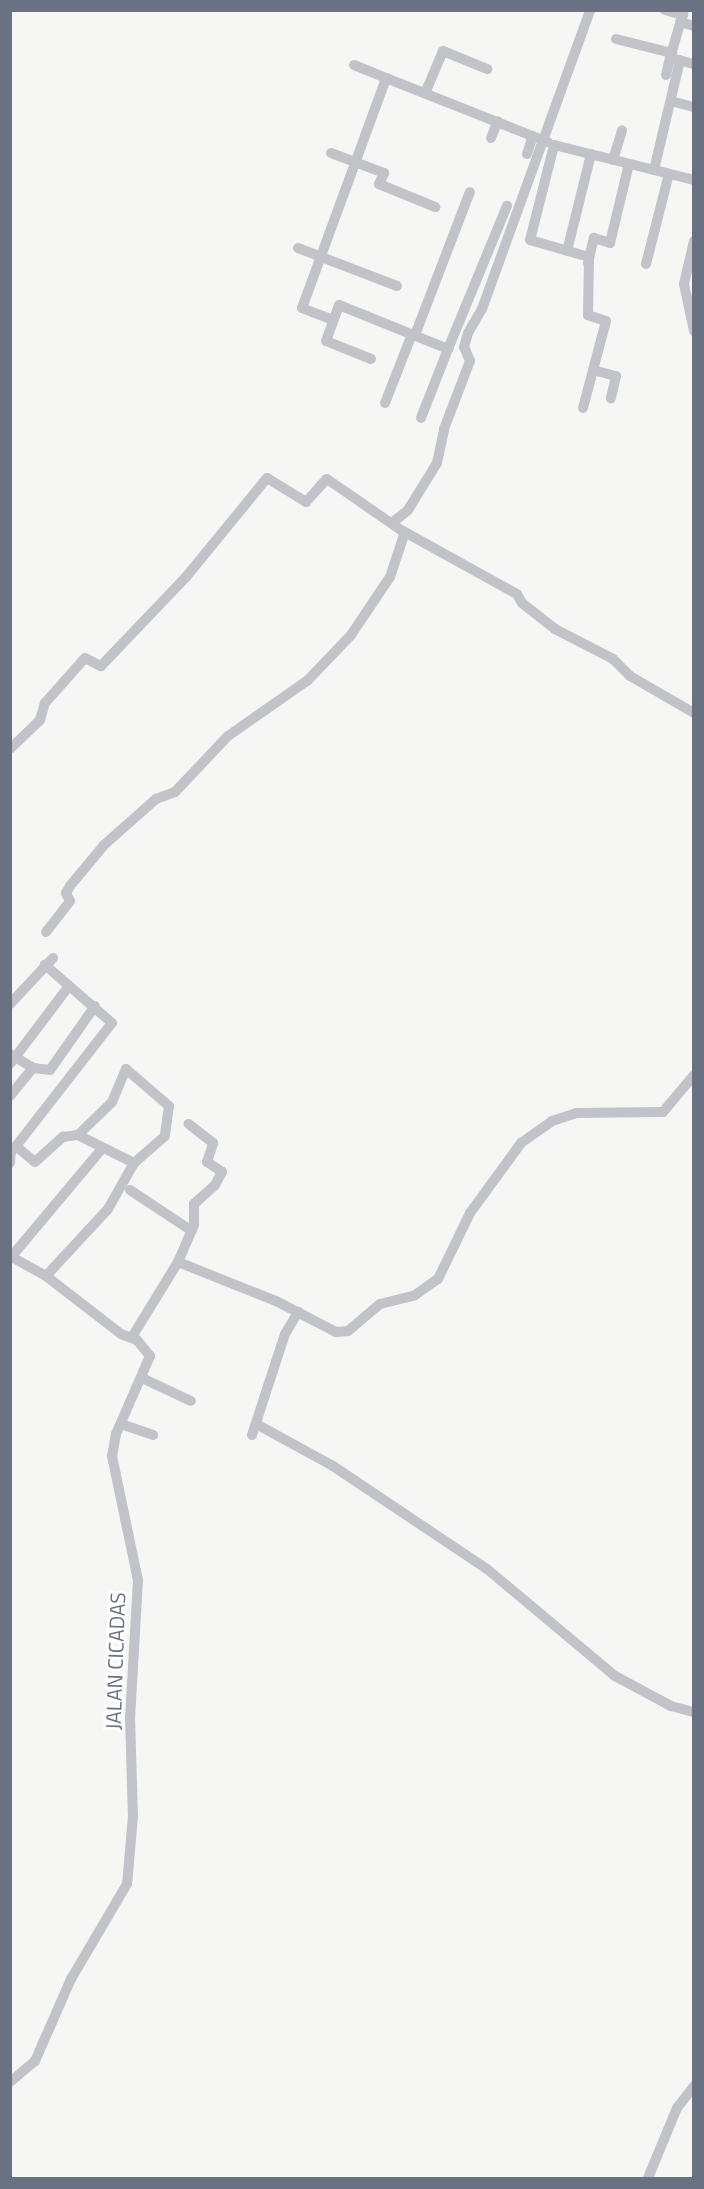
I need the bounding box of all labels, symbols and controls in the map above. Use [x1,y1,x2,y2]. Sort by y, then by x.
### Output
street label: JALAN CICADAS [100,1592,130,1730]

